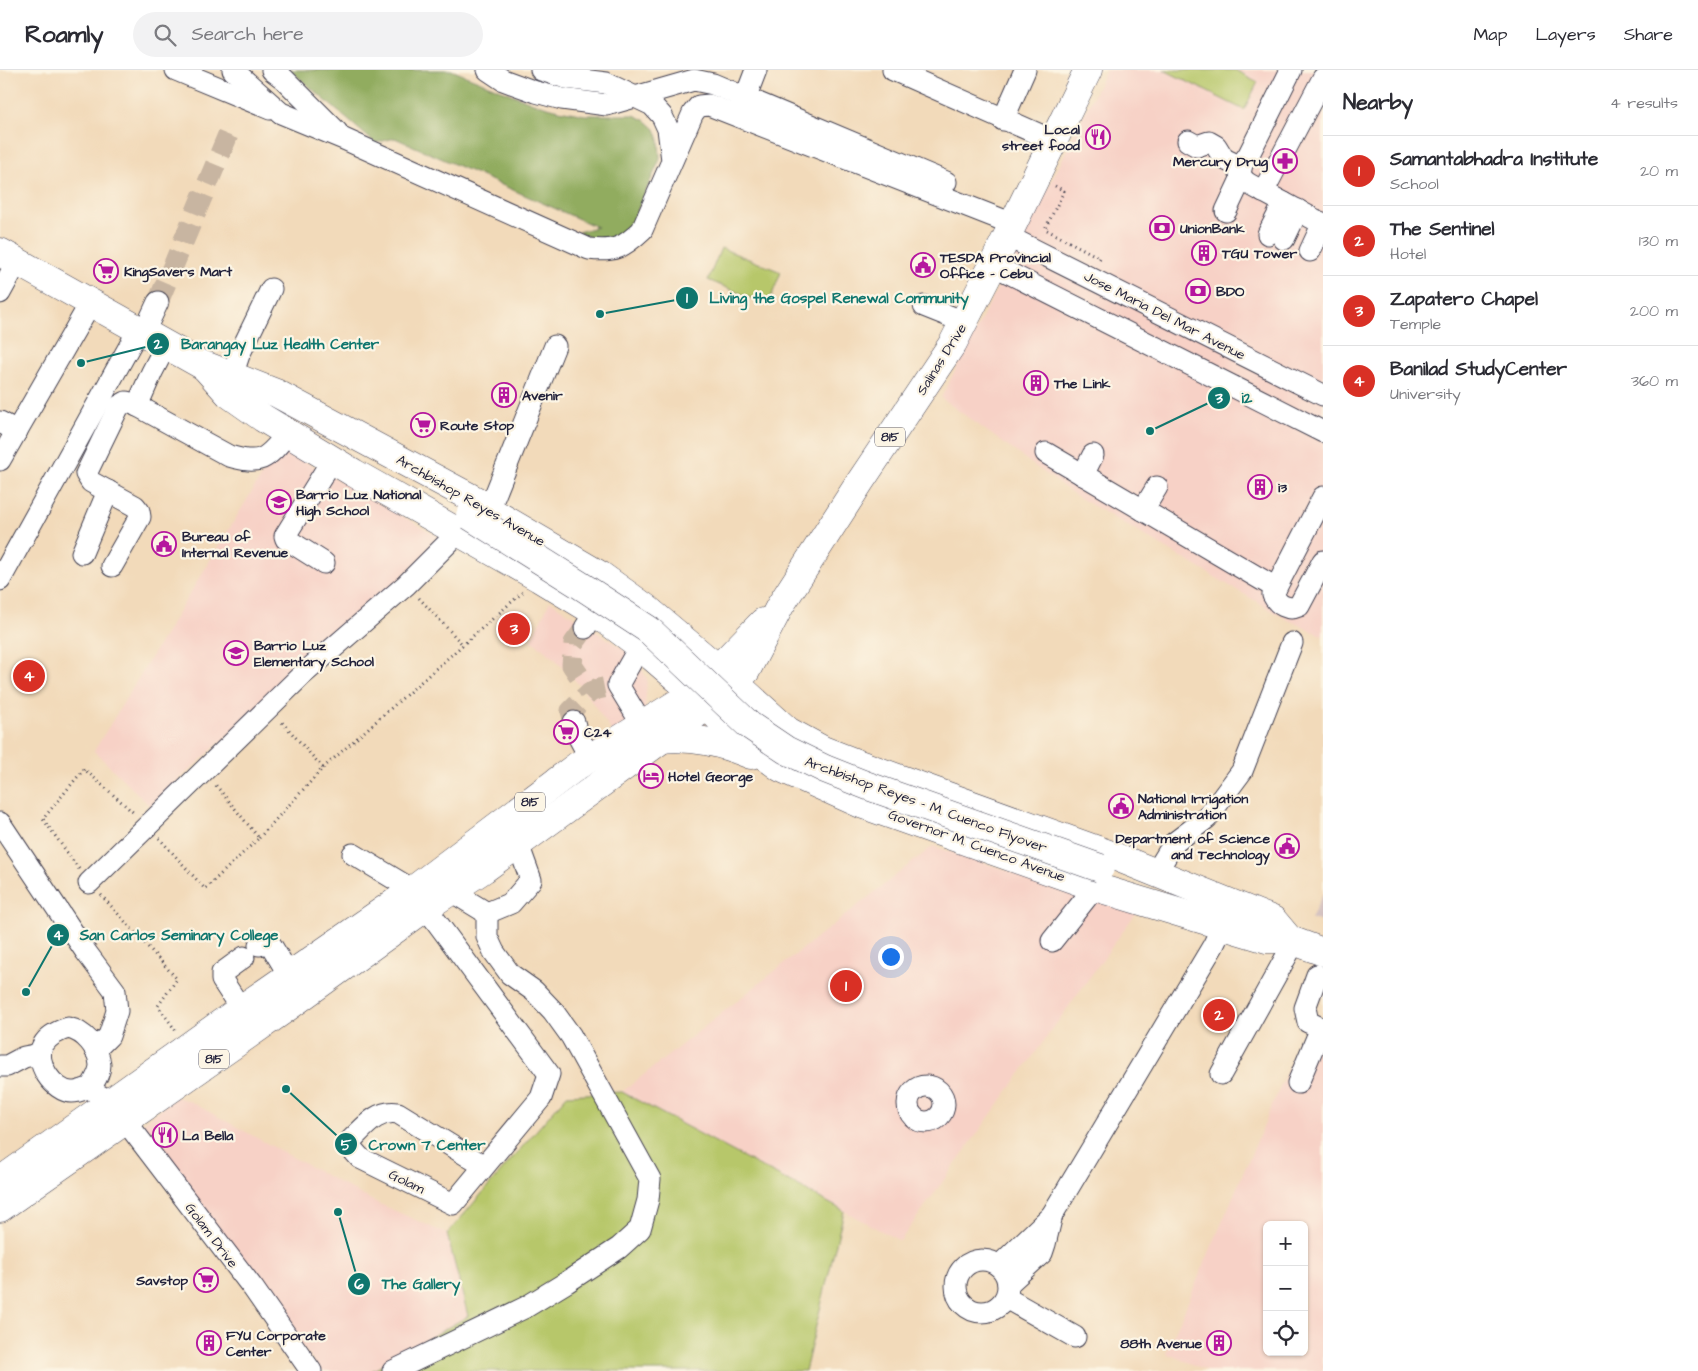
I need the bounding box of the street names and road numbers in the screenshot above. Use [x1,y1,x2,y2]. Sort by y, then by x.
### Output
street label: Jose Maria Del Mar Avenue [1080,266,1249,366]
street label: Salinas Drive [912,320,972,399]
road number: 815 [875,428,905,447]
street label: Archbishop Reyes Avenue [392,450,549,552]
street label: Archbishop Reyes - M. Cuenco Flyover [802,752,1050,858]
road number: 815 [515,792,545,812]
street label: Governor M. Cuenco Avenue [885,805,1068,887]
road number: 815 [199,1050,229,1069]
street label: Golam [385,1165,428,1199]
street label: Golam Drive [180,1199,243,1273]

